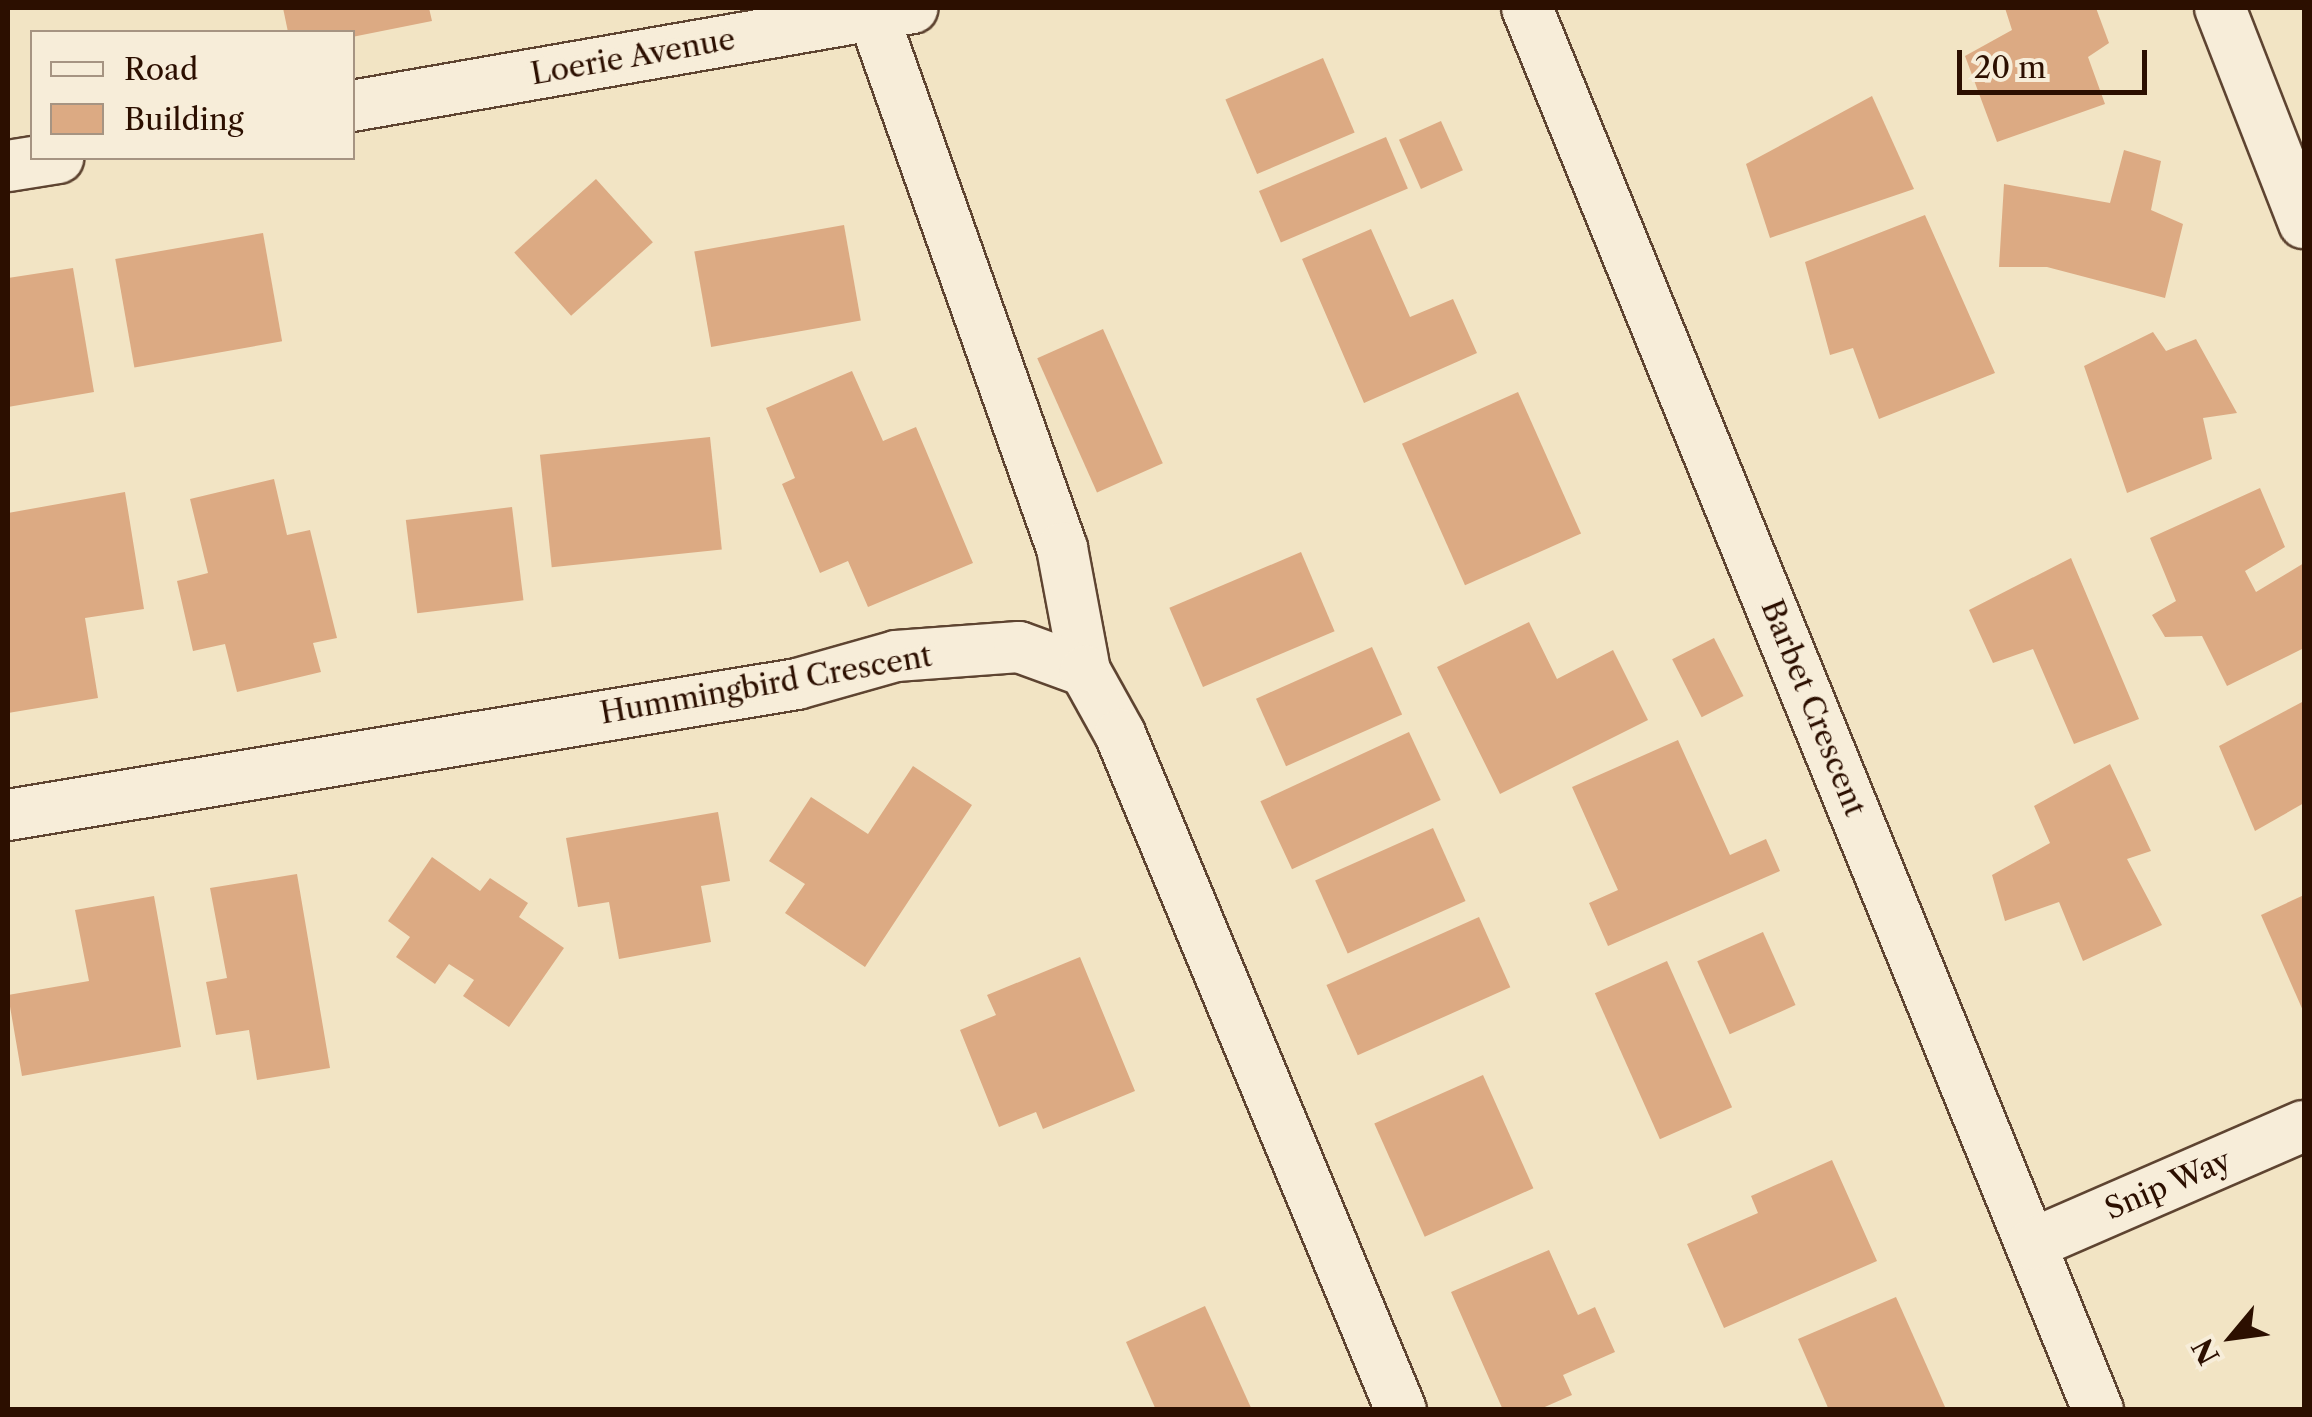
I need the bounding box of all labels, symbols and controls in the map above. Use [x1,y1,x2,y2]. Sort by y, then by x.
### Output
street label: Loerie Avenue [527,21,739,93]
legend [30,30,355,160]
scale bar [1962,30,2152,92]
text: 20 m [1974,49,2046,86]
text: Road [124,51,198,88]
text: Building [124,101,244,138]
street label: Barbet Crescent [1753,595,1873,821]
street label: Hummingbird Crescent [597,638,935,732]
street label: Snip Way [2099,1142,2237,1228]
north arrow [2182,1287,2282,1387]
text: N [2185,1333,2227,1370]

